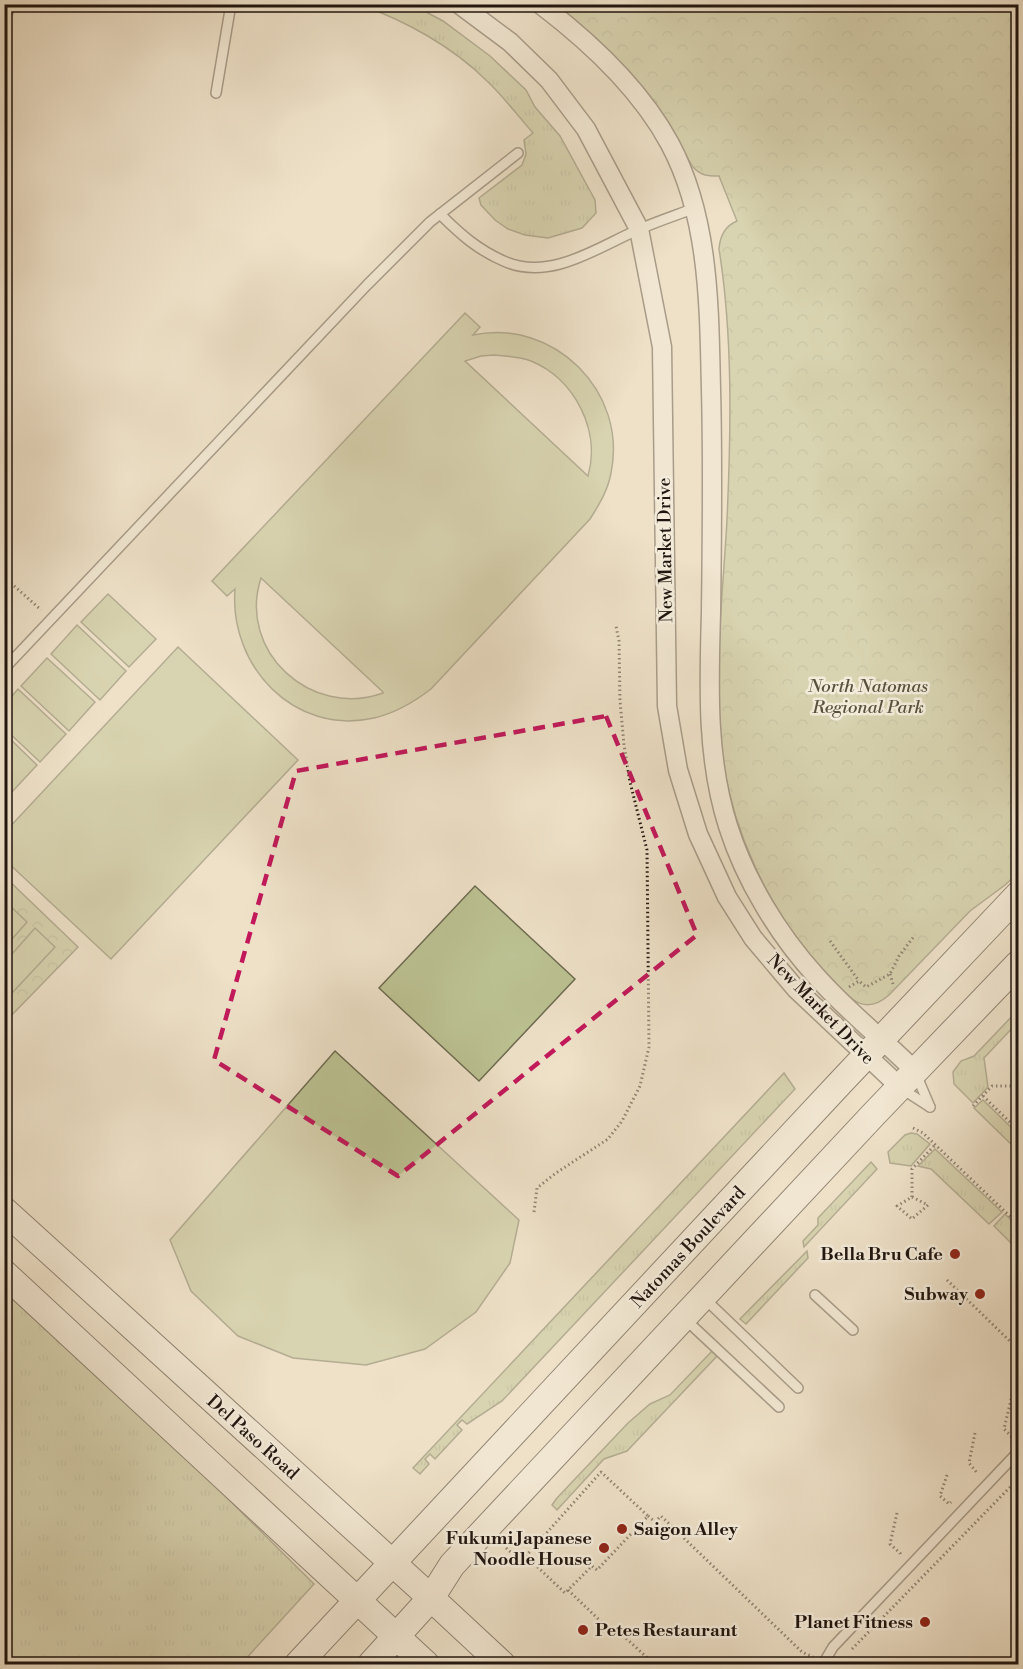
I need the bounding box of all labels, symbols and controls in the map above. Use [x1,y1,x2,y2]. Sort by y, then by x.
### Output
street label: New Market Drive [653,477,678,623]
park label: North Natomas Regional Park [807,675,928,719]
street label: New Market Drive [762,949,879,1070]
street label: Natomas Boulevard [626,1181,751,1313]
place label: Bella Bru Cafe [820,1243,943,1266]
marker: Bella Bru Cafe [948,1247,962,1261]
place label: Subway [904,1283,969,1306]
marker: Subway [973,1287,987,1301]
street label: Del Paso Road [202,1390,304,1485]
place label: Saigon Alley [634,1518,739,1541]
marker: Saigon Alley [615,1522,629,1536]
place label: Fukumi Japanese Noodle House [446,1527,592,1571]
marker: Fukumi Japanese Noodle House [597,1541,611,1555]
place label: Planet Fitness [794,1611,913,1634]
marker: Planet Fitness [918,1615,932,1629]
place label: Petes Restaurant [595,1619,738,1642]
marker: Petes Restaurant [576,1623,590,1637]

